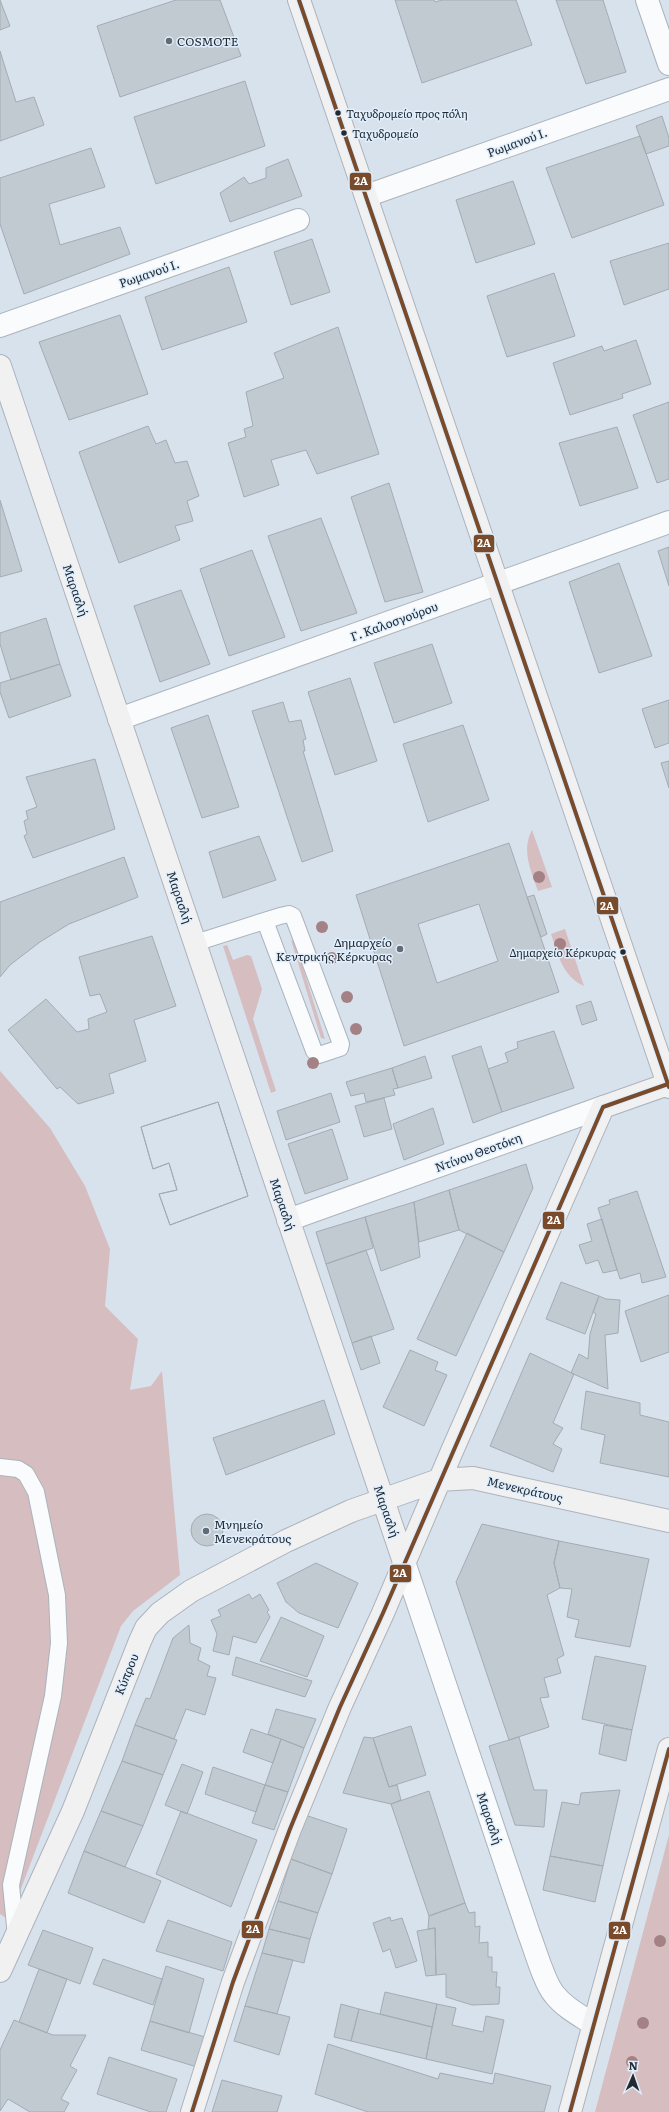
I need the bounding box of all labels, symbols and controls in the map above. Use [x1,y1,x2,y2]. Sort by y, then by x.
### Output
place label: COSMOTE [177,32,239,50]
marker: COSMOTE [164,36,174,46]
place label: Ταχυδρομείο προς πόλη [346,105,468,121]
marker: Ταχυδρομείο προς πόλη [333,108,343,118]
street label: Ρωμανού Ι. [484,123,550,161]
place label: Ταχυδρομείο [352,125,419,141]
marker: Ταχυδρομείο [339,128,349,138]
line badge: 2Α [349,172,372,191]
text: 2Α [354,172,369,188]
street label: Ρωμανού Ι. [116,254,182,292]
line badge: 2Α [473,534,495,553]
text: 2Α [477,534,492,550]
street label: Μαρασλή [59,562,93,618]
street label: Γ. Καλοσγούρου [348,597,440,645]
street label: Μαρασλή [163,869,197,925]
line badge: 2Α [596,896,619,915]
text: 2Α [600,897,615,913]
place label: Δημαρχείο Κεντρικής Κέρκυρας [276,933,392,965]
marker: Δημαρχείο Κεντρικής Κέρκυρας [395,944,405,954]
place label: Δημαρχείο Κέρκυρας [510,944,617,960]
marker: Δημαρχείο Κέρκυρας [618,947,628,957]
street label: Ντίνου Θεοτόκη [432,1128,524,1176]
street label: Μαρασλή [266,1176,300,1232]
line badge: 2Α [542,1211,565,1230]
text: 2Α [547,1211,562,1227]
street label: Μενεκράτους [485,1472,565,1506]
street label: Μαρασλή [370,1483,404,1539]
place label: Μνημείο Μενεκράτους [214,1515,291,1547]
marker: Μνημείο Μενεκράτους [201,1526,211,1536]
line badge: 2Α [389,1564,412,1583]
text: 2Α [393,1564,408,1580]
street label: Κύπρου [110,1651,142,1697]
street label: Μαρασλή [473,1790,507,1846]
line badge: 2Α [241,1920,264,1939]
text: 2Α [246,1920,261,1936]
line badge: 2Α [608,1921,631,1940]
text: 2Α [613,1921,628,1937]
north arrow [613,2056,653,2096]
text: N [628,2057,638,2073]

